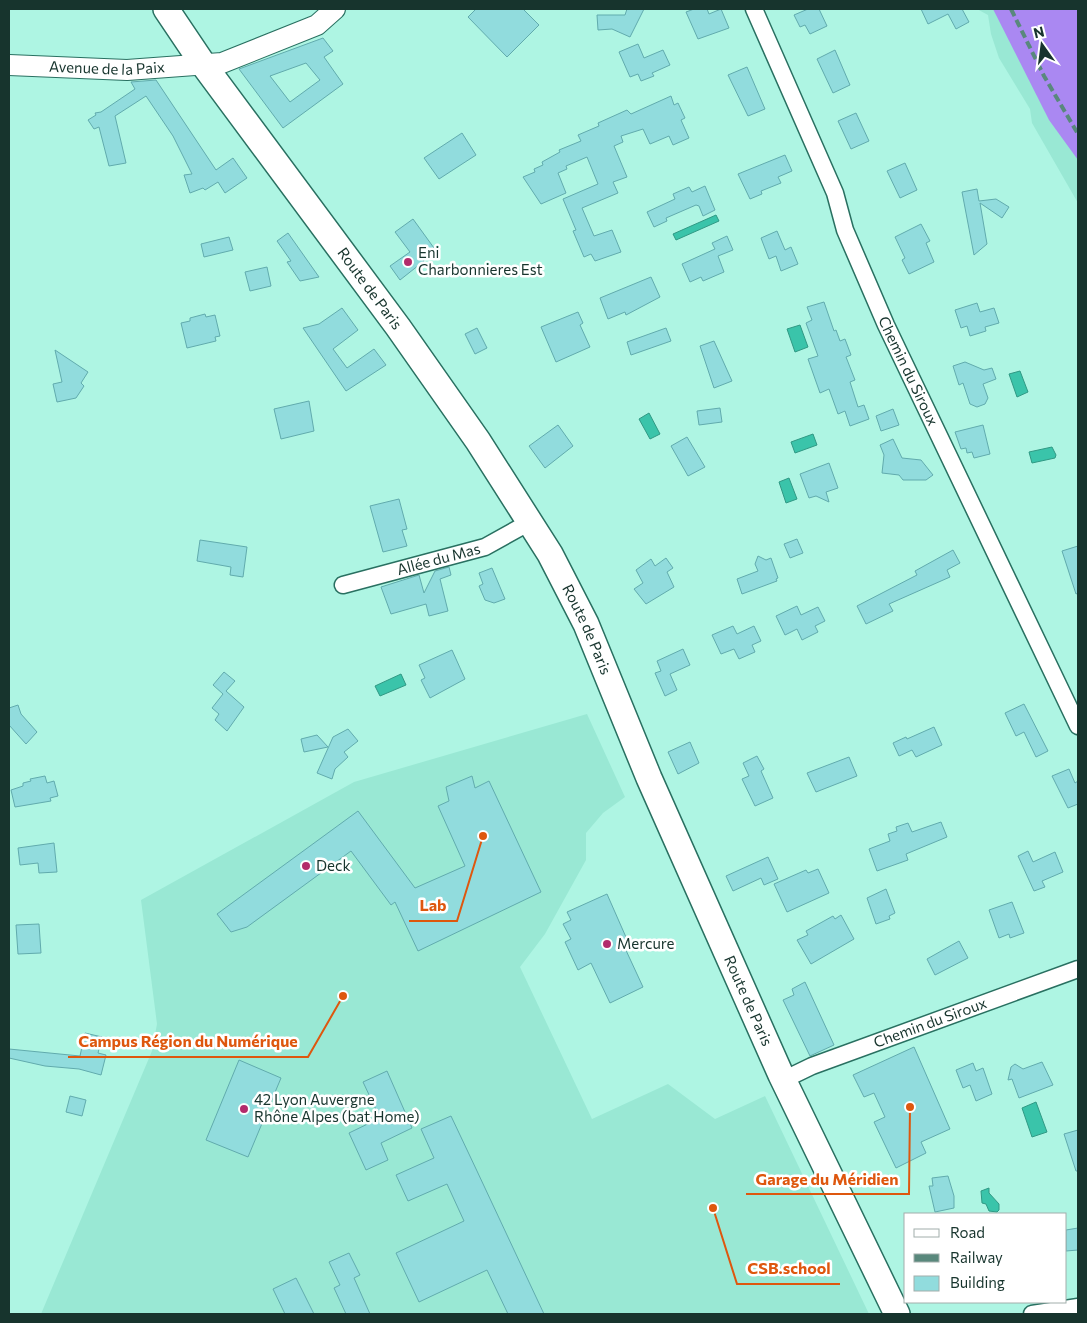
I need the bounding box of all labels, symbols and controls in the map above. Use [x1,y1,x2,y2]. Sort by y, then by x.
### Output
north arrow [1017,20,1067,70]
text: N [1032,22,1046,41]
street label: Avenue de la Paix [49,57,165,78]
place label: Eni Charbonnieres Est [418,243,543,278]
street label: Route de Paris [334,244,407,333]
marker: Eni Charbonnieres Est [402,256,414,268]
street label: Chemin du Siroux [875,313,943,428]
street label: Allée du Mas [395,539,482,578]
street label: Route de Paris [559,581,616,677]
place label: Deck [316,856,351,874]
marker: Deck [300,860,312,872]
callout: Lab [409,890,457,921]
text: Lab [419,895,447,914]
place label: Mercure [617,934,674,952]
marker: Mercure [601,938,613,950]
street label: Route de Paris [721,952,777,1049]
street label: Chemin du Siroux [871,993,989,1051]
callout: Campus Région du Numérique [68,1026,308,1057]
text: Campus Région du Numérique [78,1031,298,1050]
place label: 42 Lyon Auvergne Rhône Alpes (bat Home) [254,1090,420,1125]
marker: 42 Lyon Auvergne Rhône Alpes (bat Home) [238,1103,250,1115]
callout: Garage du Méridien [746,1163,909,1194]
text: Garage du Méridien [756,1169,898,1188]
legend [904,1213,1067,1303]
text: Road [950,1223,985,1241]
text: Railway [950,1248,1003,1266]
callout: CSB.school [737,1253,840,1284]
text: CSB.school [747,1258,831,1277]
text: Building [950,1273,1005,1291]

